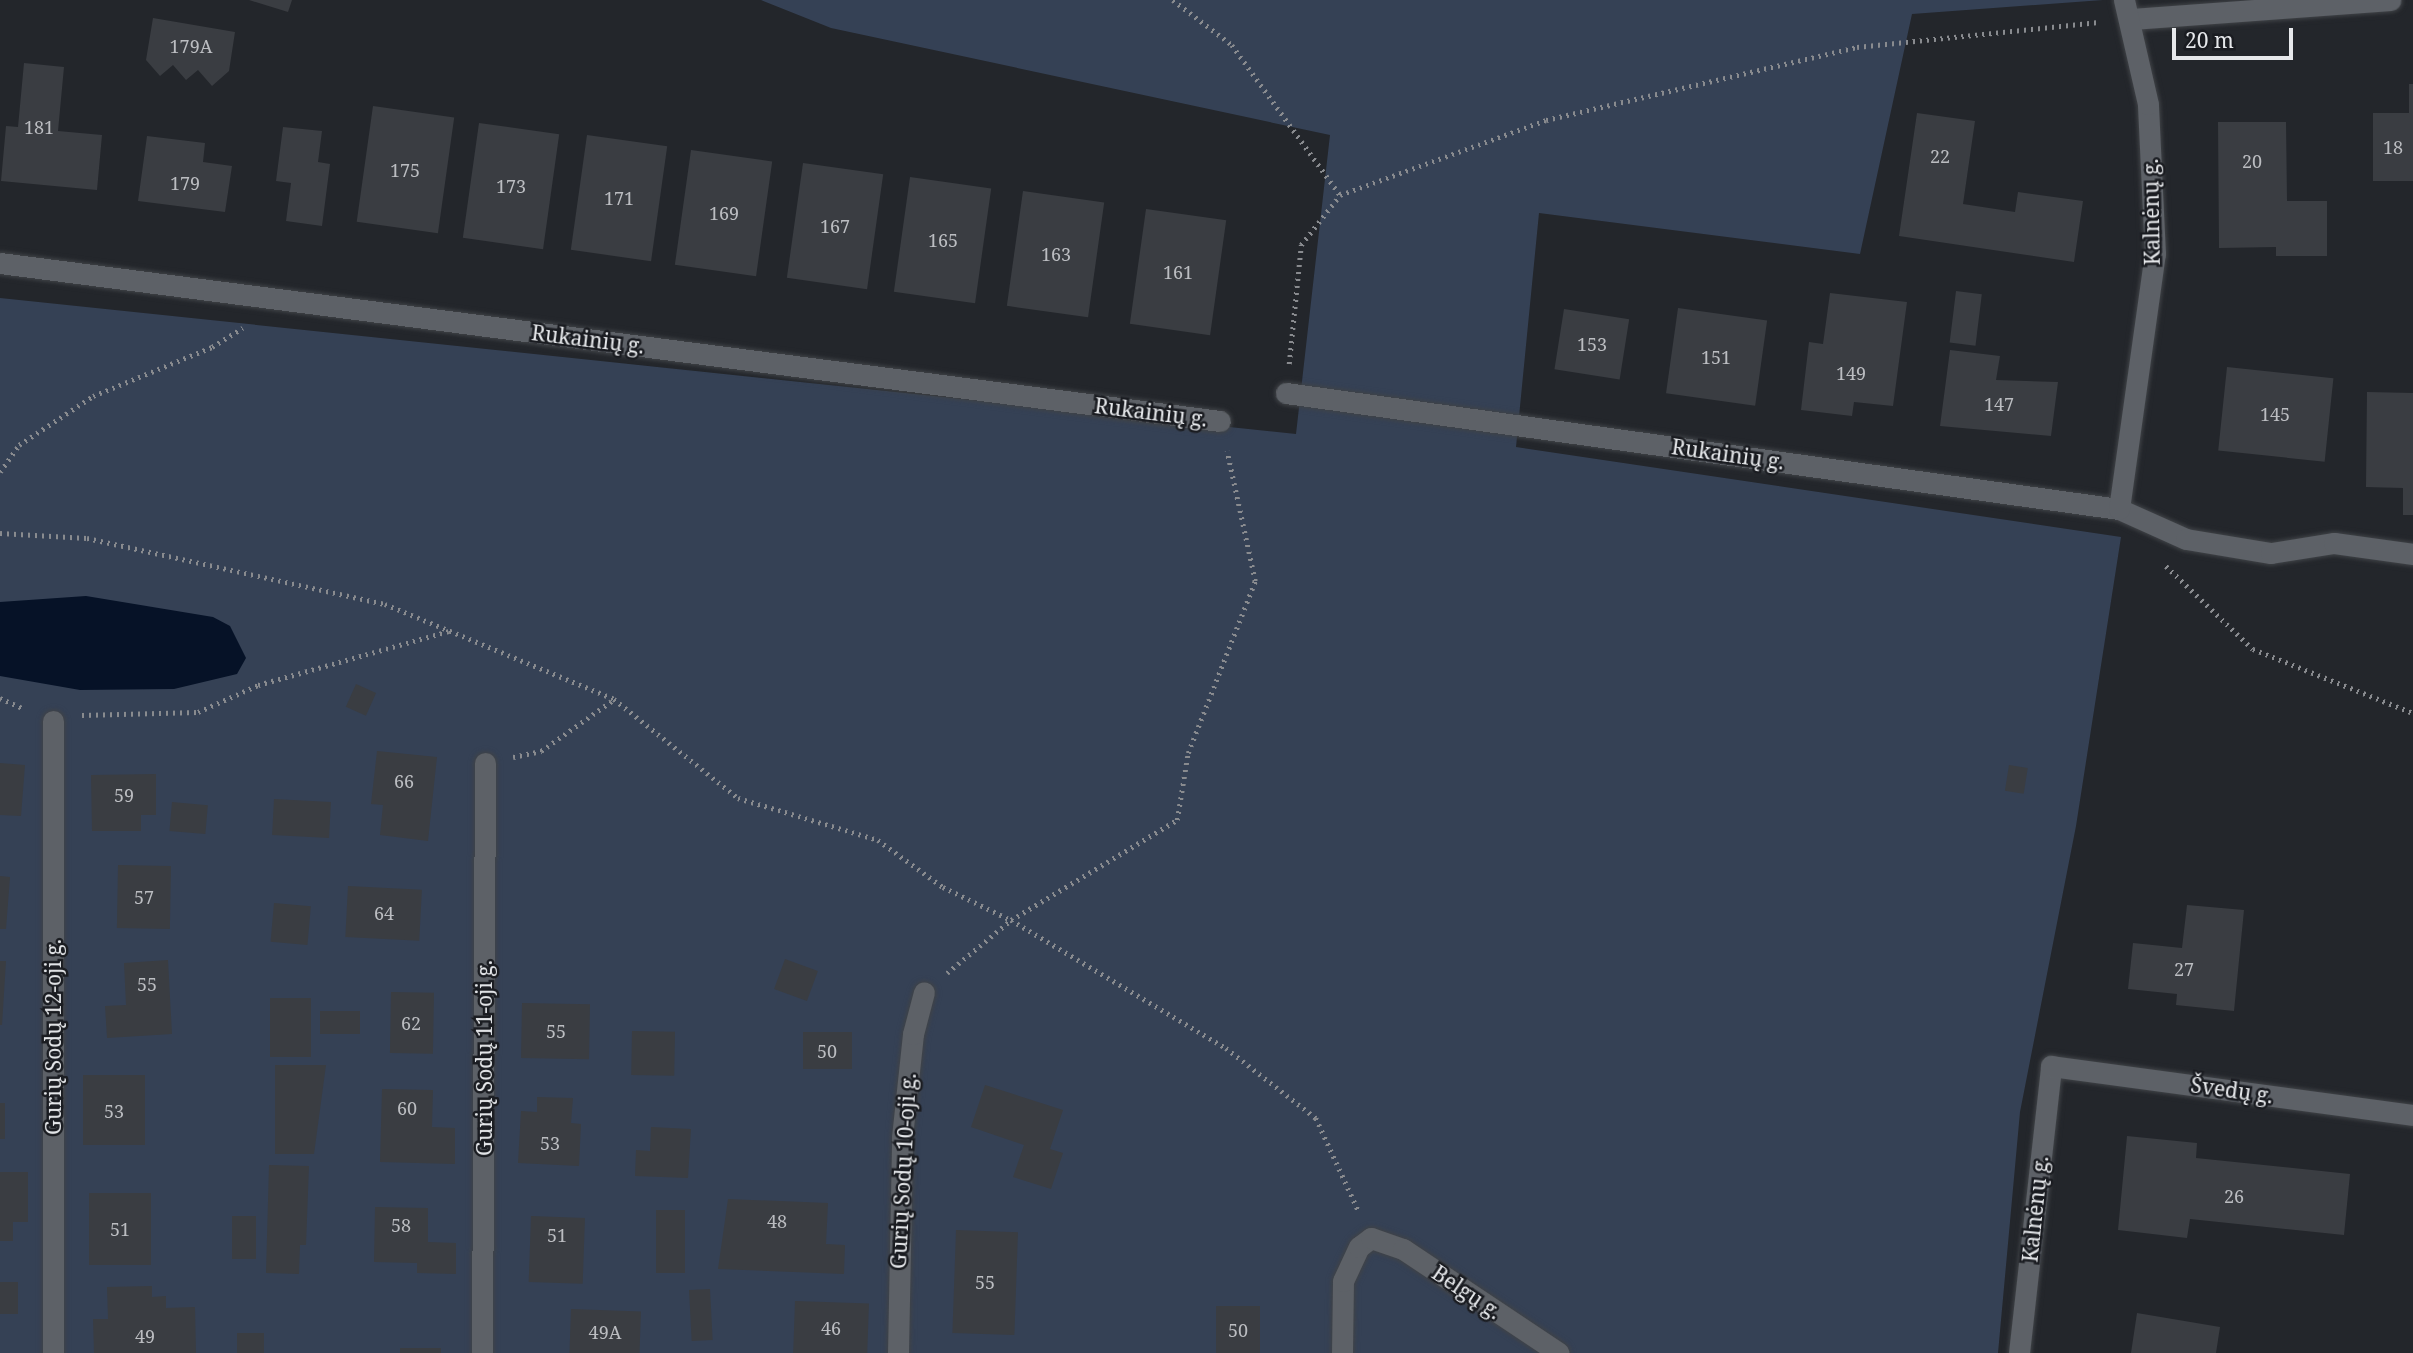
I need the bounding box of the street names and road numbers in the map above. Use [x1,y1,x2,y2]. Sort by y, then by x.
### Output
street label: Kalnėnų g. [2137,158,2165,266]
street label: Rukainių g. [530,320,646,358]
street label: Rukainių g. [1093,393,1209,431]
street label: Rukainių g. [1670,434,1786,474]
street label: Gurių Sodų 12-oji g. [40,939,66,1135]
street label: Gurių Sodų 11-oji g. [471,960,497,1156]
street label: Gurių Sodų 10-oji g. [885,1072,921,1270]
street label: Švedų g. [2189,1072,2275,1108]
street label: Kalnėnų g. [2017,1155,2053,1263]
street label: Belgų g. [1428,1260,1506,1324]

